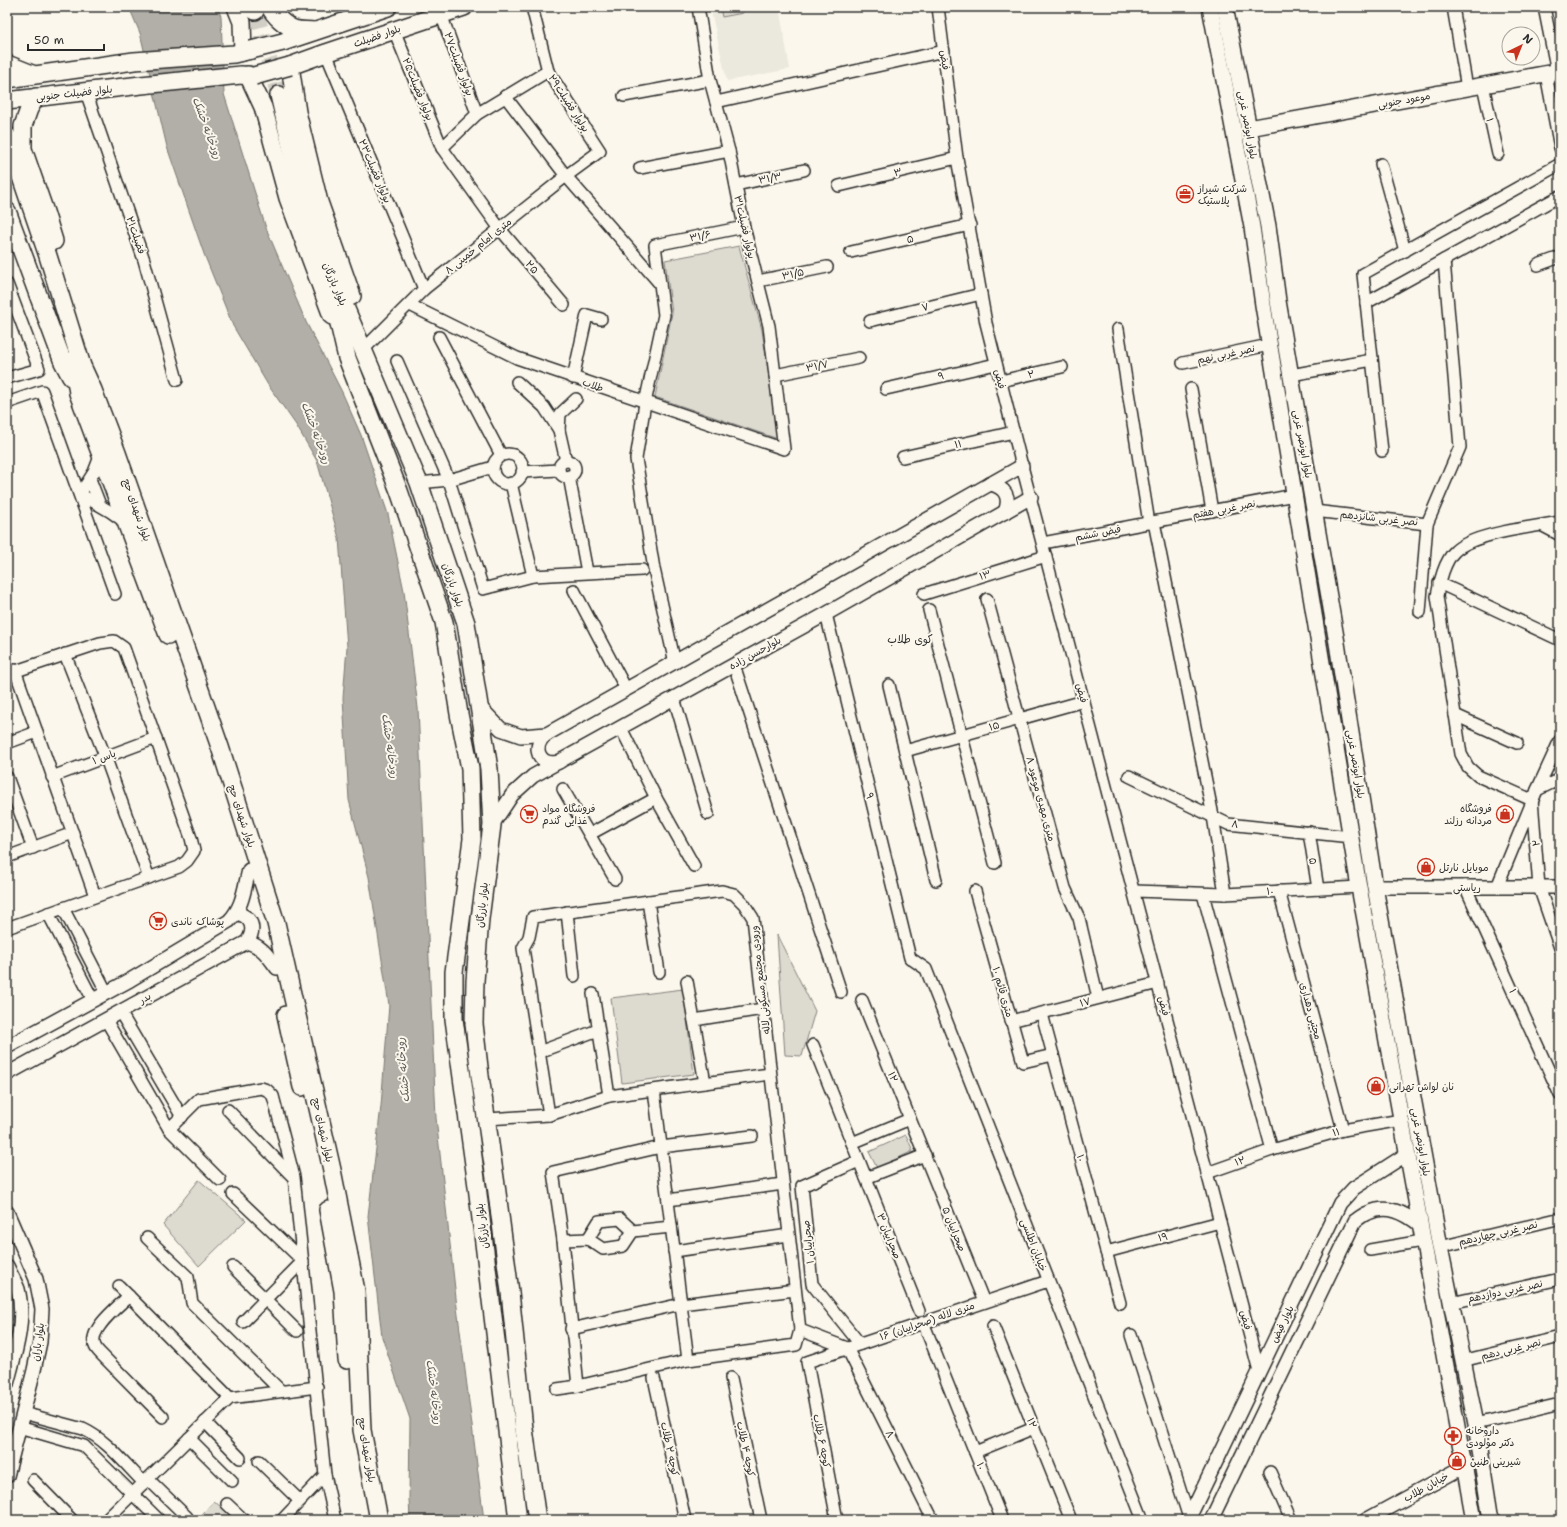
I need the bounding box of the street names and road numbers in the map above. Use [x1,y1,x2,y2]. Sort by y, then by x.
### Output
street label: بلوار فضیلت [352,22,402,50]
street label: بولوار فضیلت۲۷ [441,30,477,98]
street label: فیض [937,49,953,71]
street label: بولوار فضیلت۲۵ [399,56,437,123]
street label: بولوار فضیلت۲۹ [545,72,592,135]
street label: بلوار فضیلت جنوبی [35,83,113,104]
street label: موعود جنوبی [1377,89,1432,112]
street label: بلوار ابونصر غربی [1235,90,1260,161]
street label: ۱ [1483,117,1497,123]
street label: بولوار فضیلت۲۳ [355,137,394,205]
street label: ۳ [892,165,904,179]
street label: ۳۱/۳ [757,169,783,187]
street label: بولوار فضیلت۳۱ [730,194,759,260]
street label: فضیلت۲۱ [124,214,148,256]
street label: ۸ متری امام خمینی [442,215,515,278]
street label: ۳۱/۶ [688,228,712,244]
street label: ۵ [905,232,915,246]
street label: ۲۵ [523,258,541,276]
street label: بلوار بازرگان [320,260,350,308]
street label: ۳۱/۵ [781,265,805,283]
street label: ۷ [920,300,930,314]
street label: نصر غربی نهم [1196,342,1256,367]
street label: ۳۱/۷ [805,357,829,375]
street label: ۲ [1026,367,1036,381]
street label: فیض [991,368,1009,390]
street label: ۹ [936,369,946,383]
street label: طلاب [581,375,605,395]
street label: بلوار ابونصر غربی [1290,409,1315,480]
street label: ۱۱ [953,437,963,451]
street label: بلوار شهدای حج [119,477,154,543]
street label: نصر غربی هفتم [1191,497,1257,522]
street label: نصر غربی شانزدهم [1339,507,1419,530]
street label: فیض ششم [1074,522,1122,545]
street label: بلوار بازرگان [439,561,467,609]
street label: ۱۳ [977,567,993,583]
street label: بلوارحسن زاده [727,633,783,673]
street label: فیض [1073,682,1091,704]
street label: ۱۵ [987,718,1001,734]
street label: بلوار ابونصر غربی [1343,729,1368,799]
street label: یاس ۱ [90,747,118,767]
street label: ۸ متری مهدی موعود [1022,755,1059,843]
street label: بلوار شهدای حج [225,783,258,849]
street label: ۹ [863,791,877,801]
street label: ۸ [1231,817,1239,831]
street label: ۲ [1529,839,1543,847]
street label: ۵ [1306,857,1320,866]
street label: ریاستی [1453,881,1481,895]
street label: بلوار بازرگان [473,882,491,928]
street label: ۱۰ [1266,884,1274,898]
street label: ورودی مجتمع مسکونی لاله [747,925,775,1035]
street label: ۱۰ متری قائم [989,965,1016,1019]
street label: مجتبی دهداری [1296,981,1325,1041]
street label: ۱ [1506,987,1520,995]
street label: بدر [136,989,153,1007]
street label: ۱۷ [1078,994,1092,1010]
street label: فیض [1155,995,1173,1017]
street label: ۱۲ [885,1070,901,1084]
street label: بلوار شهدای حج [309,1097,336,1164]
street label: بلوار ابونصر غربی [1408,1107,1433,1178]
street label: ۱۱ [1331,1125,1341,1139]
street label: ۱۰ [1074,1153,1088,1163]
street label: ۱۲ [1233,1153,1247,1169]
street label: بلوار بازرگان [473,1202,491,1249]
street label: ۵ صحراییان [939,1205,969,1253]
street label: صحراییان ۳ [874,1211,904,1261]
street label: خيابان اطلسى [1017,1217,1050,1274]
street label: نصر غربی چهاردهم [1457,1218,1539,1249]
street label: صحراییان ۱ [799,1220,817,1264]
street label: ۱۹ [1157,1229,1169,1245]
street label: نصر غربی دوازدهم [1466,1277,1544,1306]
street label: ۱۶ متری لاله (صحراییان) [878,1299,976,1343]
street label: بلوار فیض [1267,1303,1297,1345]
street label: فیض [1237,1309,1255,1331]
street label: بلوار باران [29,1322,47,1362]
street label: نصر غربی دهم [1480,1335,1543,1364]
street label: کوچه ۶ طلاب [810,1413,834,1469]
street label: ۱۲ [1024,1416,1040,1430]
street label: بلوار شهدای حج [354,1417,379,1484]
street label: کوچه ۴ طلاب [734,1420,758,1478]
street label: کوچه ۲ طلاب [658,1421,682,1477]
street label: ۸ [883,1428,897,1440]
street label: ۱۰ [974,1460,988,1472]
street label: خیابان طلاب [1401,1469,1451,1505]

